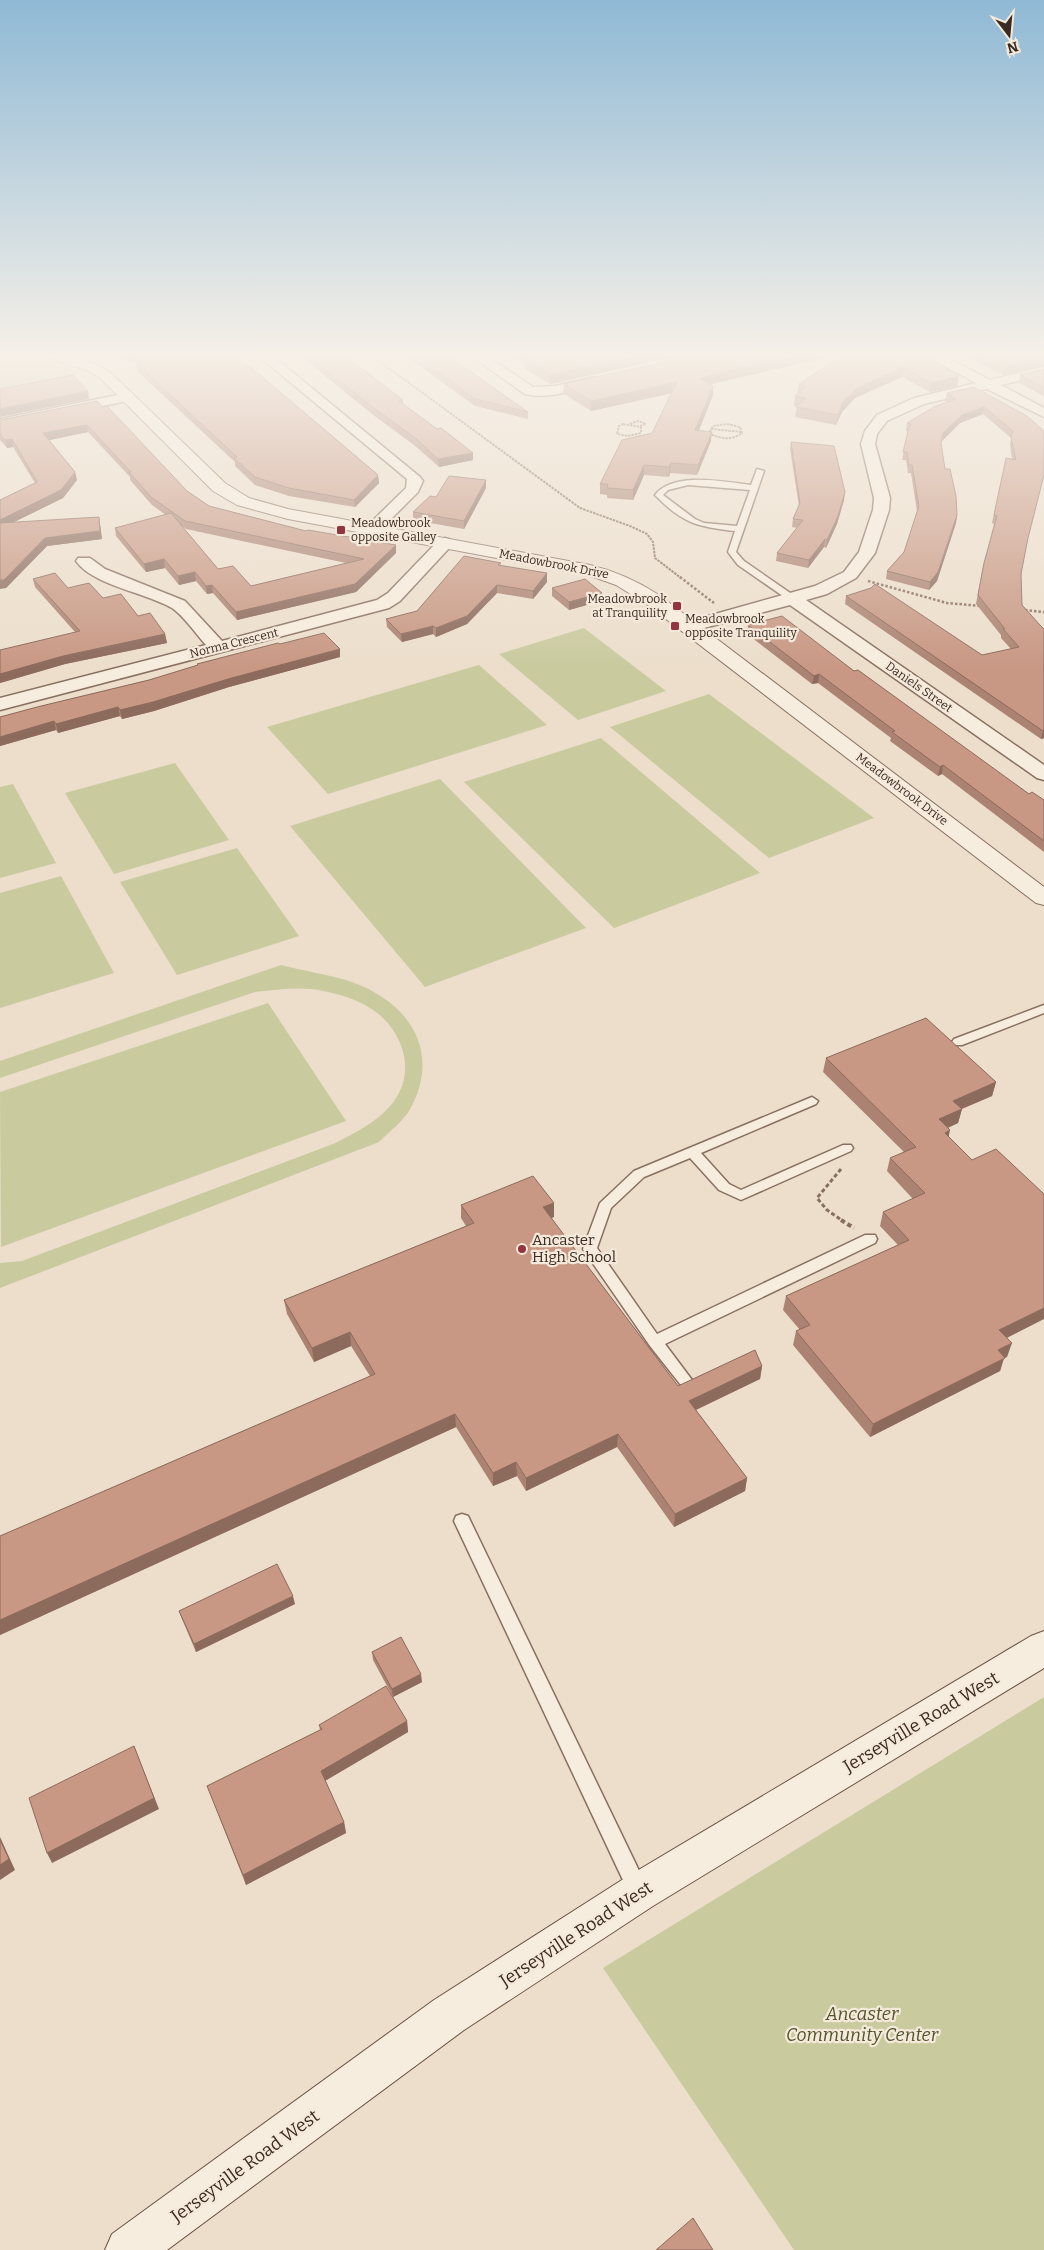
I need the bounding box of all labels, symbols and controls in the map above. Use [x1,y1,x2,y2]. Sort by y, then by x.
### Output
north arrow [984,10,1034,60]
text: N [1005,37,1020,57]
place label: Meadowbrook opposite Galley [351,516,437,544]
marker: Meadowbrook opposite Galley [335,524,347,536]
street label: Meadowbrook Drive [498,546,610,582]
place label: Meadowbrook at Tranquility [588,592,668,620]
marker: Meadowbrook at Tranquility [671,600,683,612]
place label: Meadowbrook opposite Tranquility [685,612,798,640]
marker: Meadowbrook opposite Tranquility [669,620,681,632]
street label: Norma Crescent [188,625,280,661]
street label: Daniels Street [883,659,956,716]
street label: Meadowbrook Drive [853,750,951,828]
place label: Ancaster High School [532,1231,616,1266]
marker: Ancaster High School [516,1243,528,1255]
street label: Jerseyville Road West [838,1667,1003,1778]
street label: Jerseyville Road West [495,1876,657,1992]
park label: Ancaster Community Center [786,2003,939,2046]
street label: Jerseyville Road West [166,2105,324,2228]

